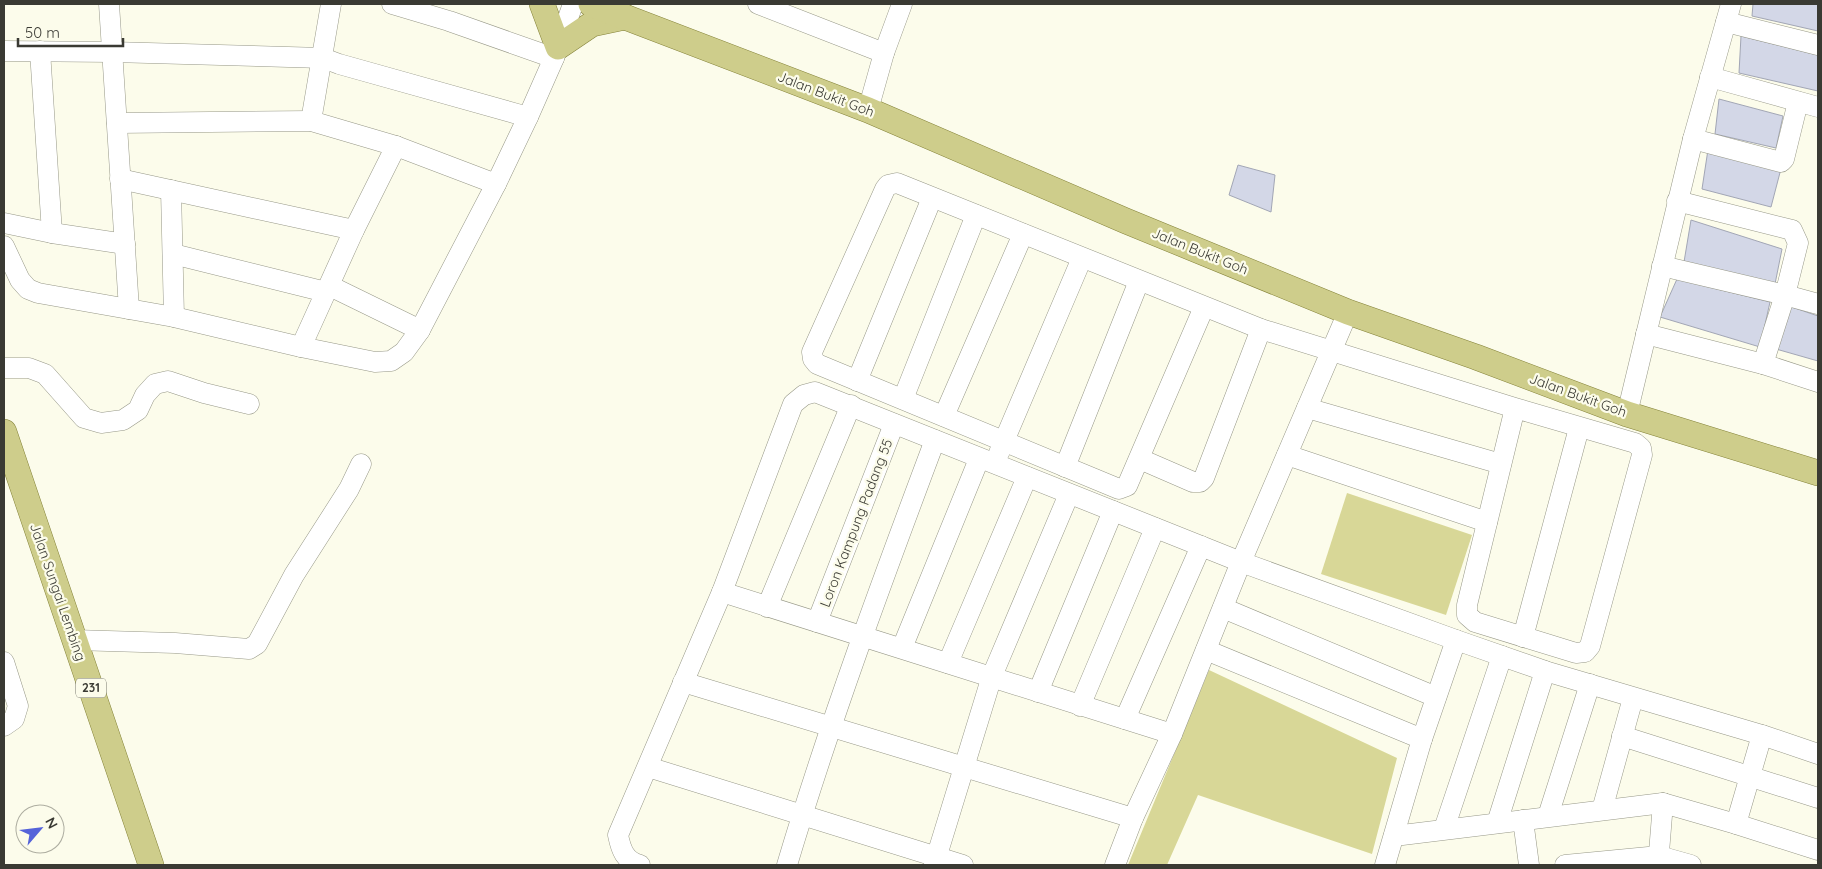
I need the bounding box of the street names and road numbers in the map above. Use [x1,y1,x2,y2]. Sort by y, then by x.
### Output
street label: Jalan Bukit Goh [775,67,877,121]
street label: Jalan Bukit Goh [1149,223,1251,279]
street label: Jalan Bukit Goh [1527,369,1629,421]
street label: Loron Kampung Padang 55 [816,436,896,610]
street label: Jalan Sungai Lembing [26,521,90,663]
road number: 231 [76,678,106,698]

